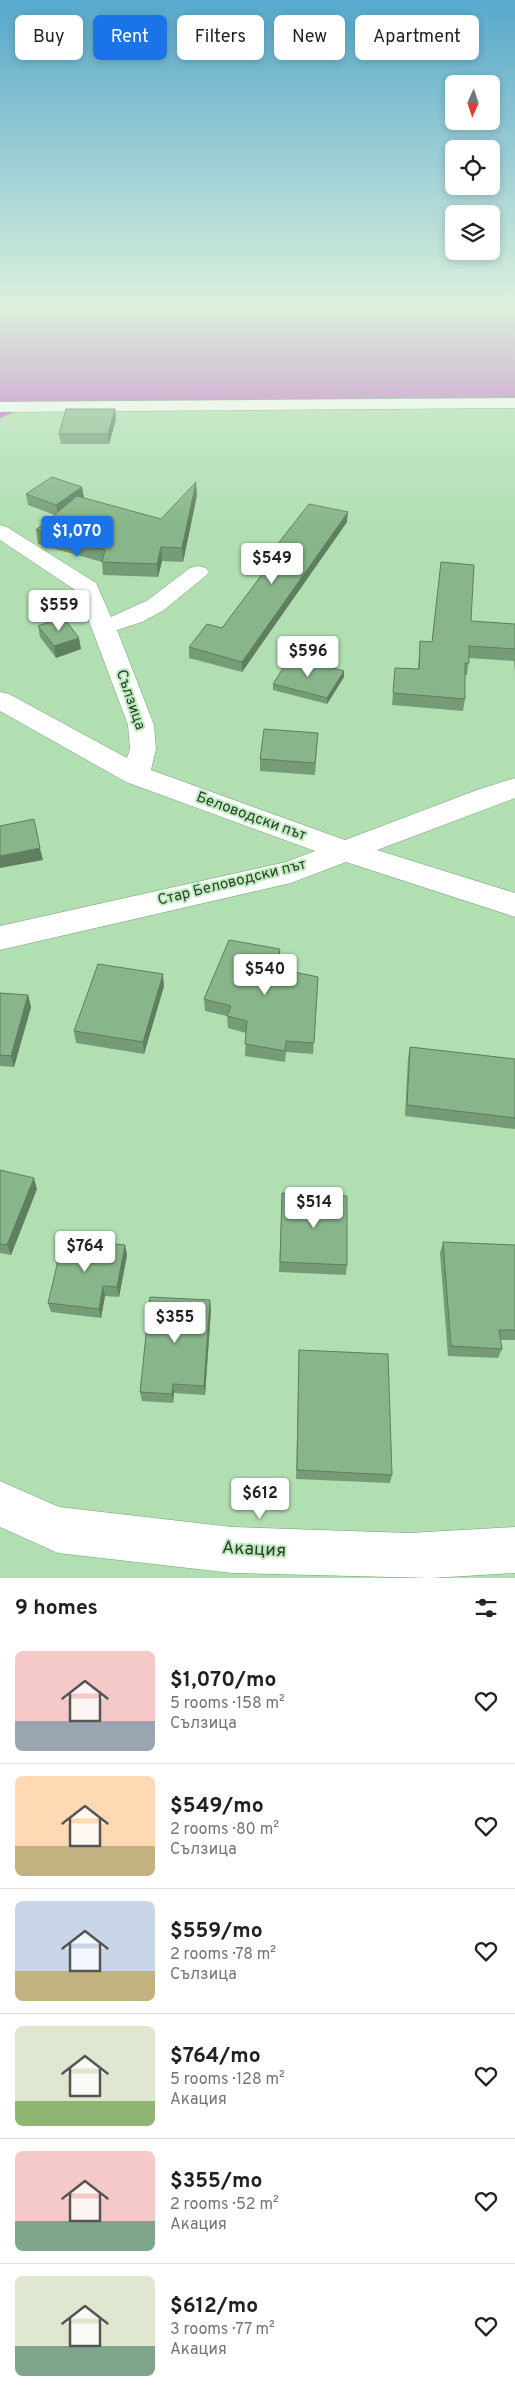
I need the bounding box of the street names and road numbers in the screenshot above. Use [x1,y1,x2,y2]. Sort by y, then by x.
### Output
street label: Сълзица [111,667,149,733]
street label: Беловодски път [193,788,309,846]
street label: Стар Беловодски път [156,855,308,911]
street label: Акация [221,1537,287,1563]

